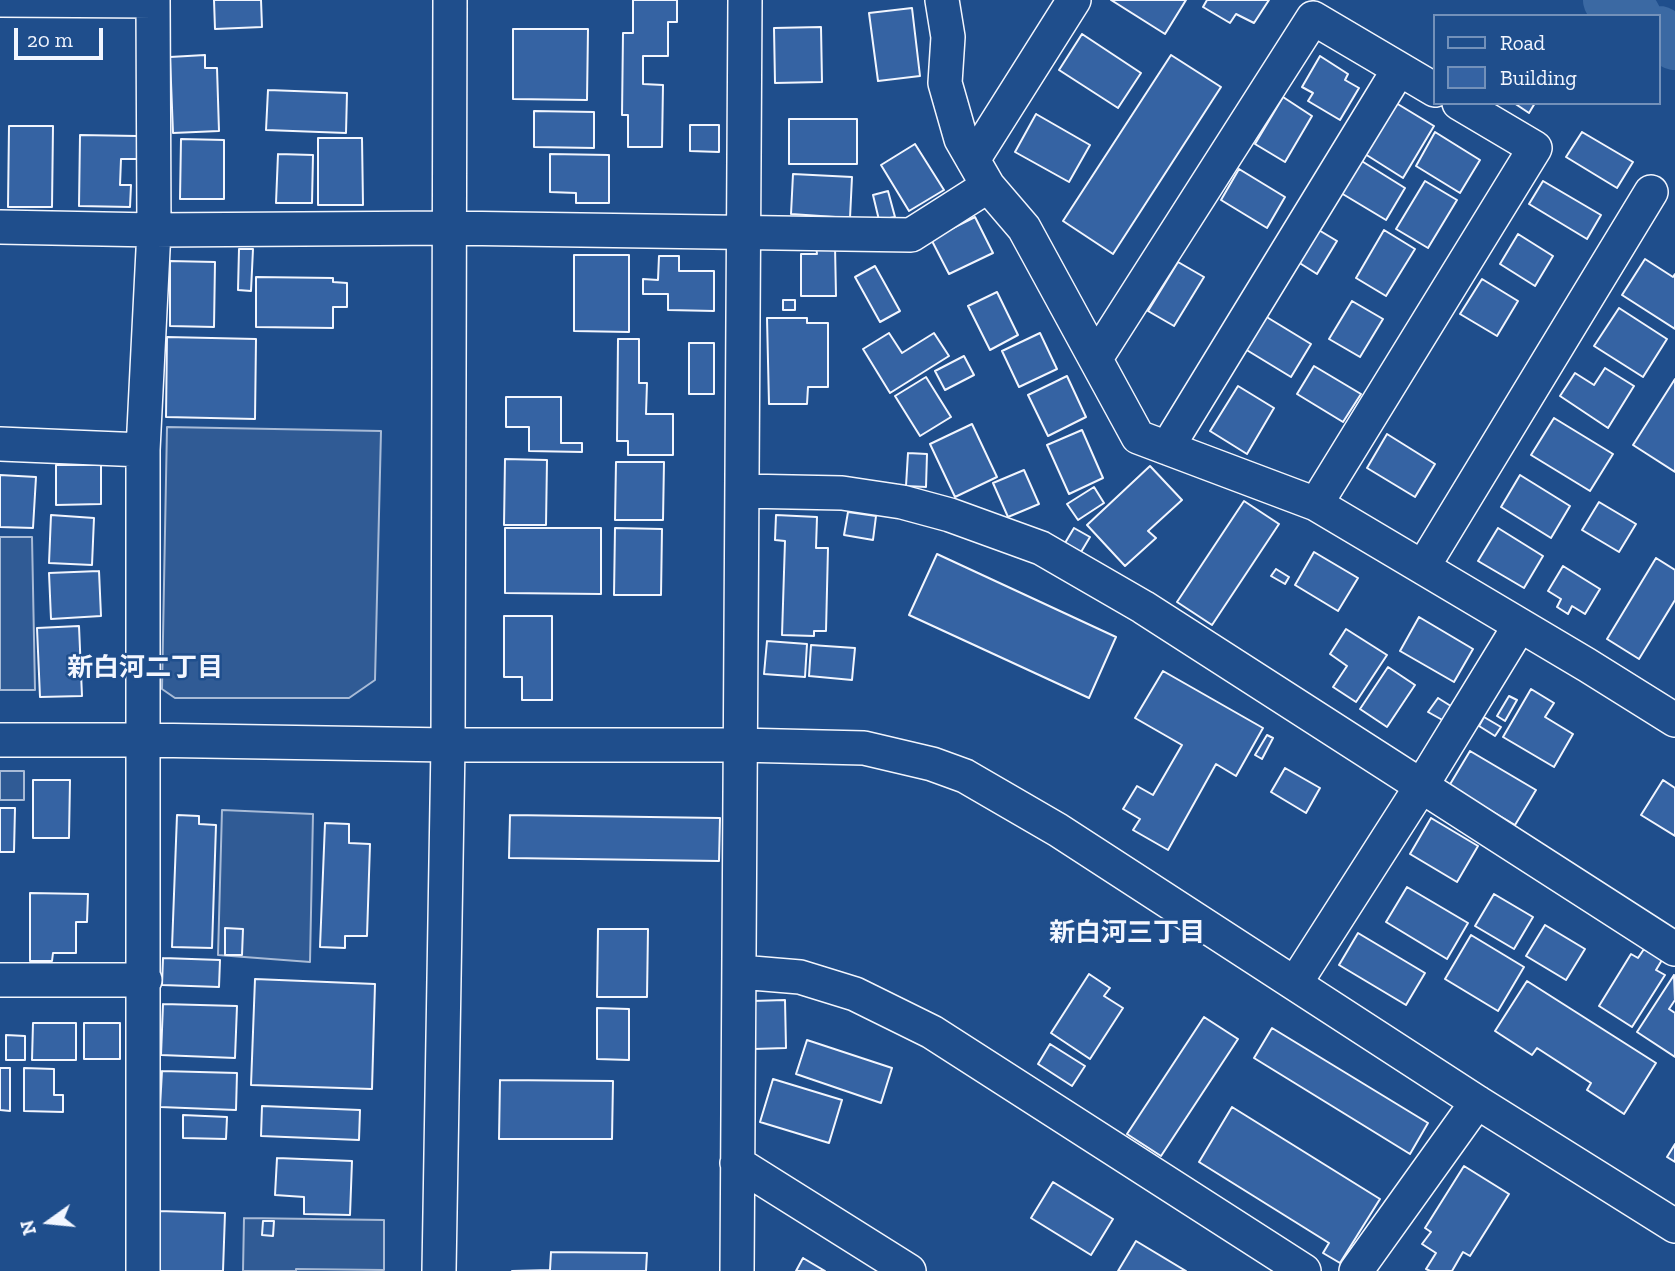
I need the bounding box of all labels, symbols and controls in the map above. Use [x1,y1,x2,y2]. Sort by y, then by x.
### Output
scale bar [18,14,107,58]
legend [1434,14,1661,105]
text: 20 m [27,27,73,52]
text: Road [1500,30,1545,55]
text: Building [1500,65,1577,90]
district label: 新白河二丁目 [67,653,223,685]
district label: 新白河三丁目 [1049,918,1205,950]
north arrow [14,1187,84,1257]
text: N [15,1218,41,1238]

